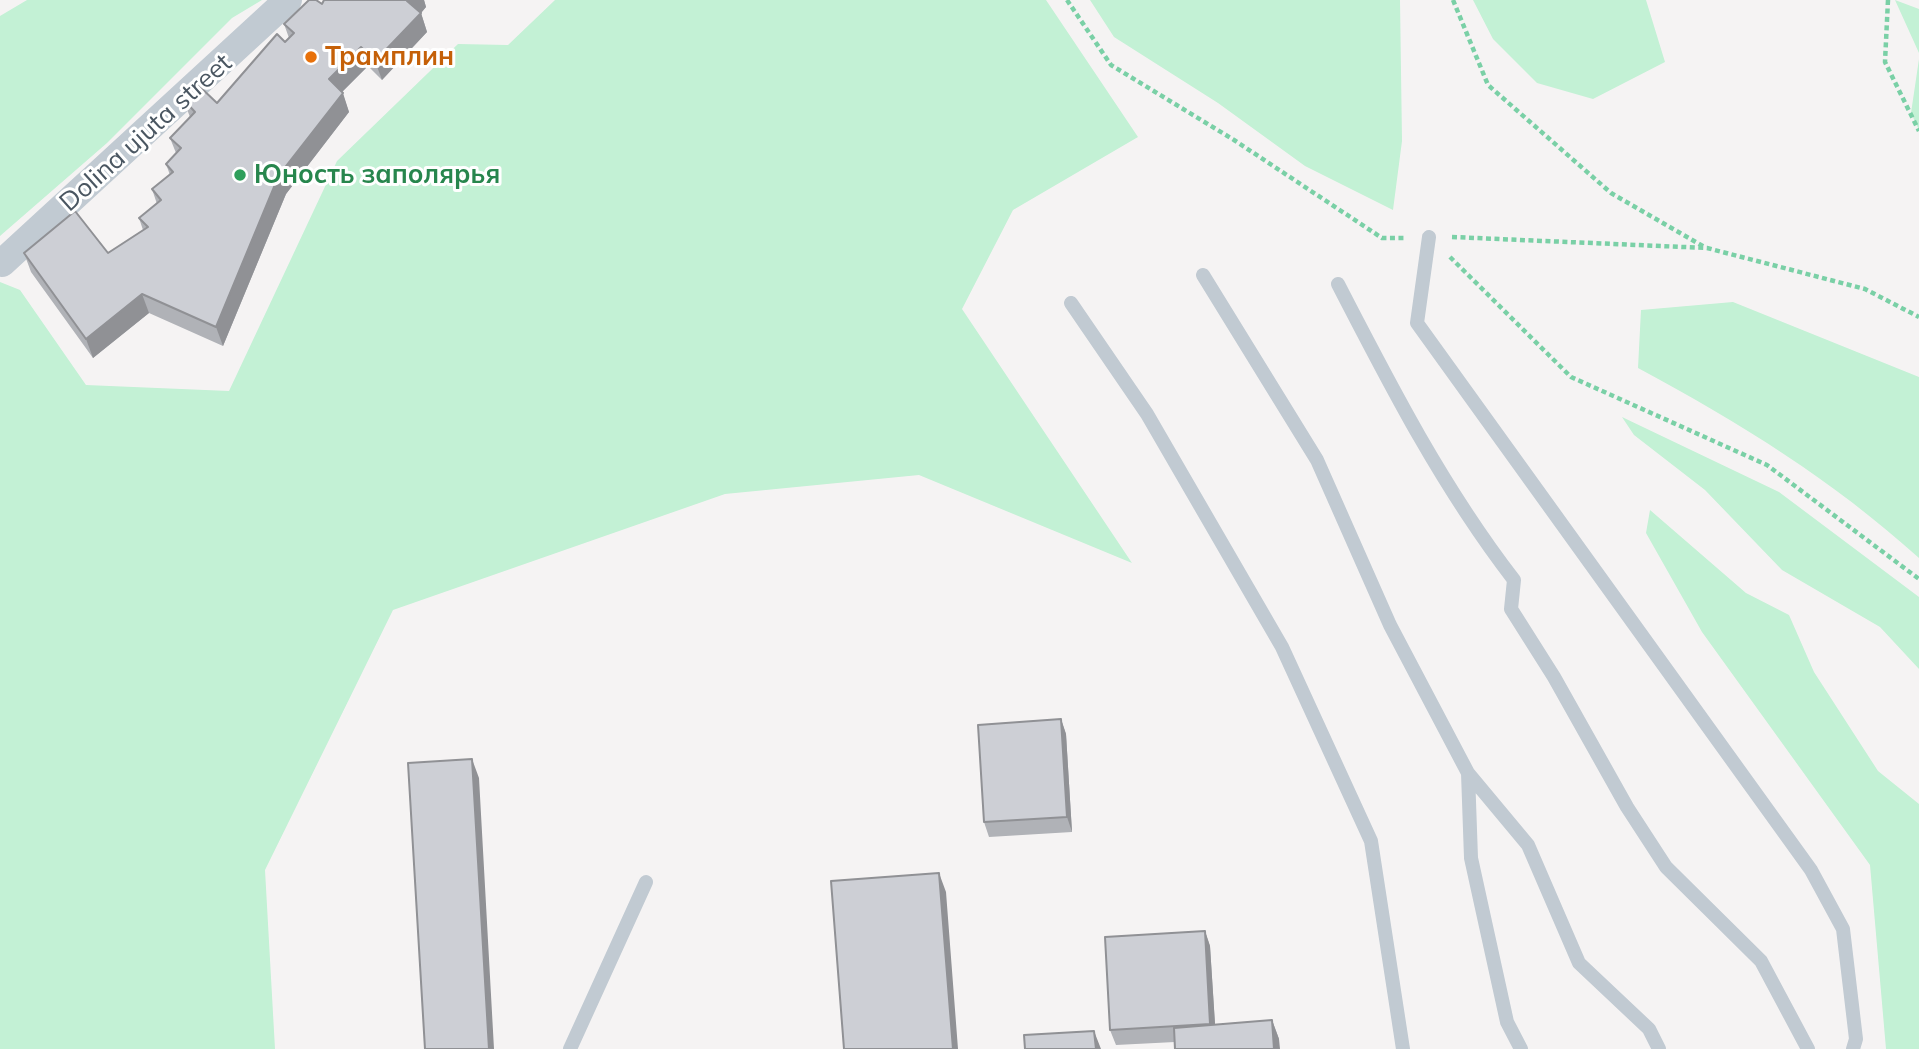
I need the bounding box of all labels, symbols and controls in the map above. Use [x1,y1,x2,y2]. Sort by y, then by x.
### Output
place label: Трамплин [325,41,454,73]
street label: Dolina ujuta street [54,48,238,218]
marker: Трамплин [303,49,319,65]
place label: Юность заполярья [254,159,500,191]
marker: Юность заполярья [232,167,248,183]

